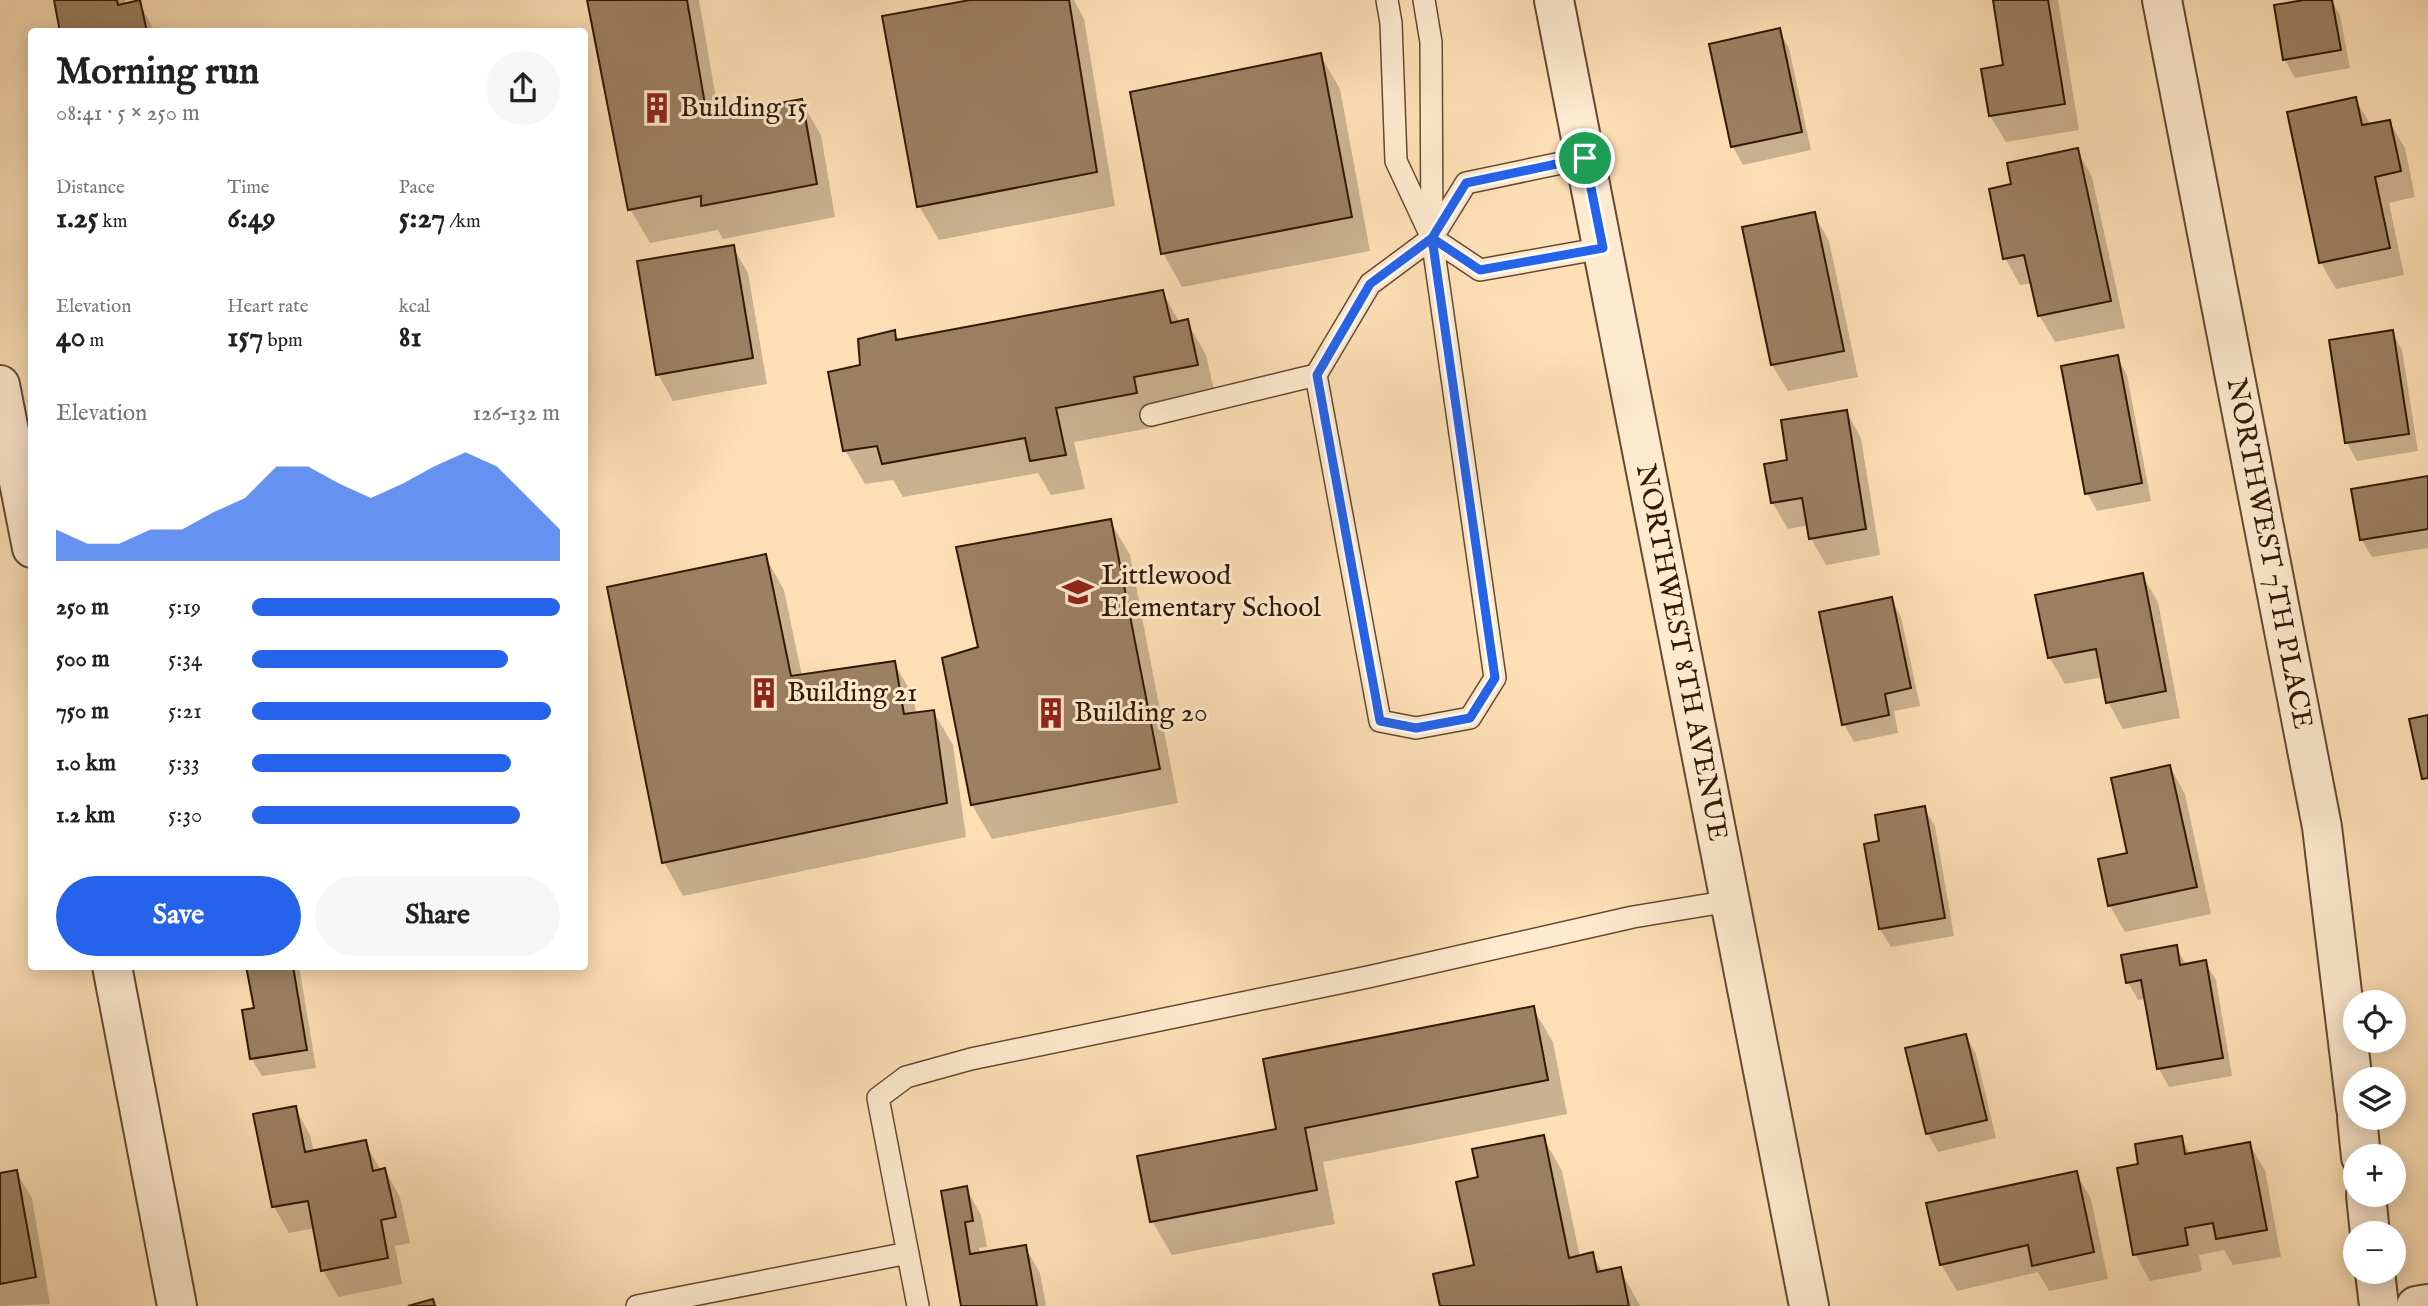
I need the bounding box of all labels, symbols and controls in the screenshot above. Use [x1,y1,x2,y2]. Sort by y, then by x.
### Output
text: Morning run [56,49,259,97]
button: share [486,51,560,125]
building icon: Building 15 [640,91,674,125]
place label: Building 15 [680,91,807,126]
text: 08:41 · 5 × 250 m [56,99,200,128]
pin [1555,128,1615,188]
icon: arrive [1566,139,1604,177]
text: Distance [56,176,125,200]
text: Time [227,176,270,200]
text: Pace [399,176,435,200]
text: 1.25 [56,200,98,238]
text: 6:49 [227,200,276,238]
text: 5:27 [399,200,445,238]
text: km [98,210,127,234]
text: /km [445,210,481,234]
text: Elevation [56,295,131,319]
text: Heart rate [227,295,308,319]
text: kcal [399,295,430,319]
text: 40 [56,319,85,357]
text: 157 [227,319,263,357]
text: 81 [399,319,422,357]
text: m [85,329,104,353]
text: bpm [263,329,303,353]
street label: NORTHWEST 7TH PLACE [2218,375,2320,732]
text: Elevation [56,399,147,428]
text: 126–132 m [473,399,560,428]
street label: NORTHWEST 8TH AVENUE [1628,461,1735,844]
place label: Littlewood Elementary School [1101,559,1321,626]
school or university icon: Littlewood Elementary School [1061,575,1095,609]
text: 250 m [56,593,109,622]
text: 5:19 [168,593,201,622]
text: 500 m [56,645,110,674]
text: 5:34 [168,645,202,674]
building icon: Building 21 [747,676,781,710]
place label: Building 21 [787,676,917,711]
building icon: Building 20 [1034,696,1068,730]
place label: Building 20 [1074,696,1208,731]
text: 750 m [56,697,109,726]
text: 5:21 [168,697,202,726]
text: 1.0 km [56,749,116,778]
text: 5:33 [168,749,200,778]
text: 1.2 km [56,801,115,830]
text: 5:30 [168,801,202,830]
button: Save [56,876,301,956]
button: Share [315,876,560,956]
map controls [2343,990,2406,1284]
button: locate [2343,990,2406,1053]
button: layers [2343,1067,2406,1130]
button: + [2343,1144,2406,1207]
button: − [2343,1221,2406,1284]

